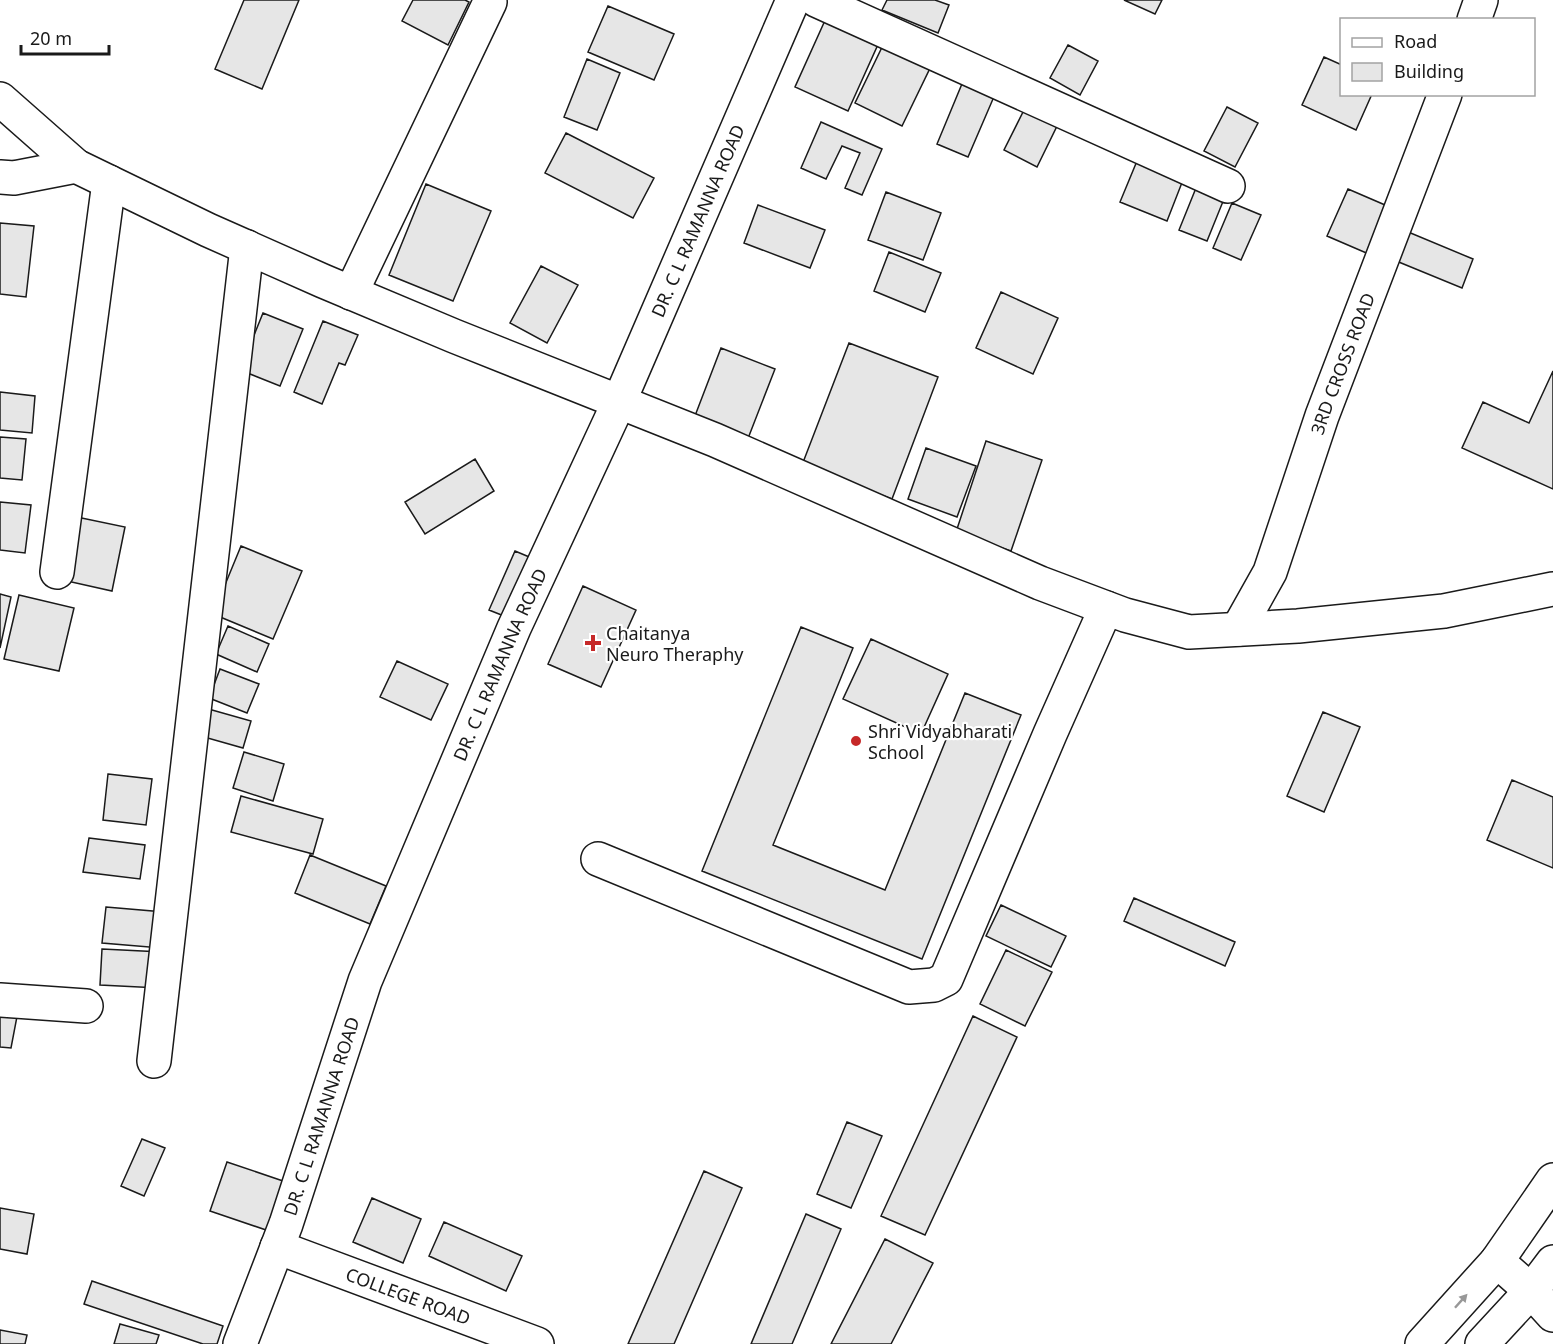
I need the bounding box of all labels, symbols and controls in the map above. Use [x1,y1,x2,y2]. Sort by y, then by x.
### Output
scale bar [21,18,110,56]
legend [1340,18,1535,96]
text: 20 m [30,26,72,50]
text: Road [1394,29,1437,53]
text: Building [1394,59,1464,83]
street label: DR. C L RAMANNA ROAD [645,121,750,321]
street label: 3RD CROSS ROAD [1305,289,1380,438]
street label: DR. C L RAMANNA ROAD [447,564,552,764]
place label: Chaitanya Neuro Theraphy [606,621,744,666]
marker: Chaitanya Neuro Theraphy [584,634,602,652]
place label: Shri Vidyabharati School [868,719,1012,764]
marker: Shri Vidyabharati School [849,734,863,748]
street label: DR. C L RAMANNA ROAD [278,1014,365,1219]
street label: COLLEGE ROAD [342,1262,474,1330]
one-way arrow [1454,1293,1468,1308]

